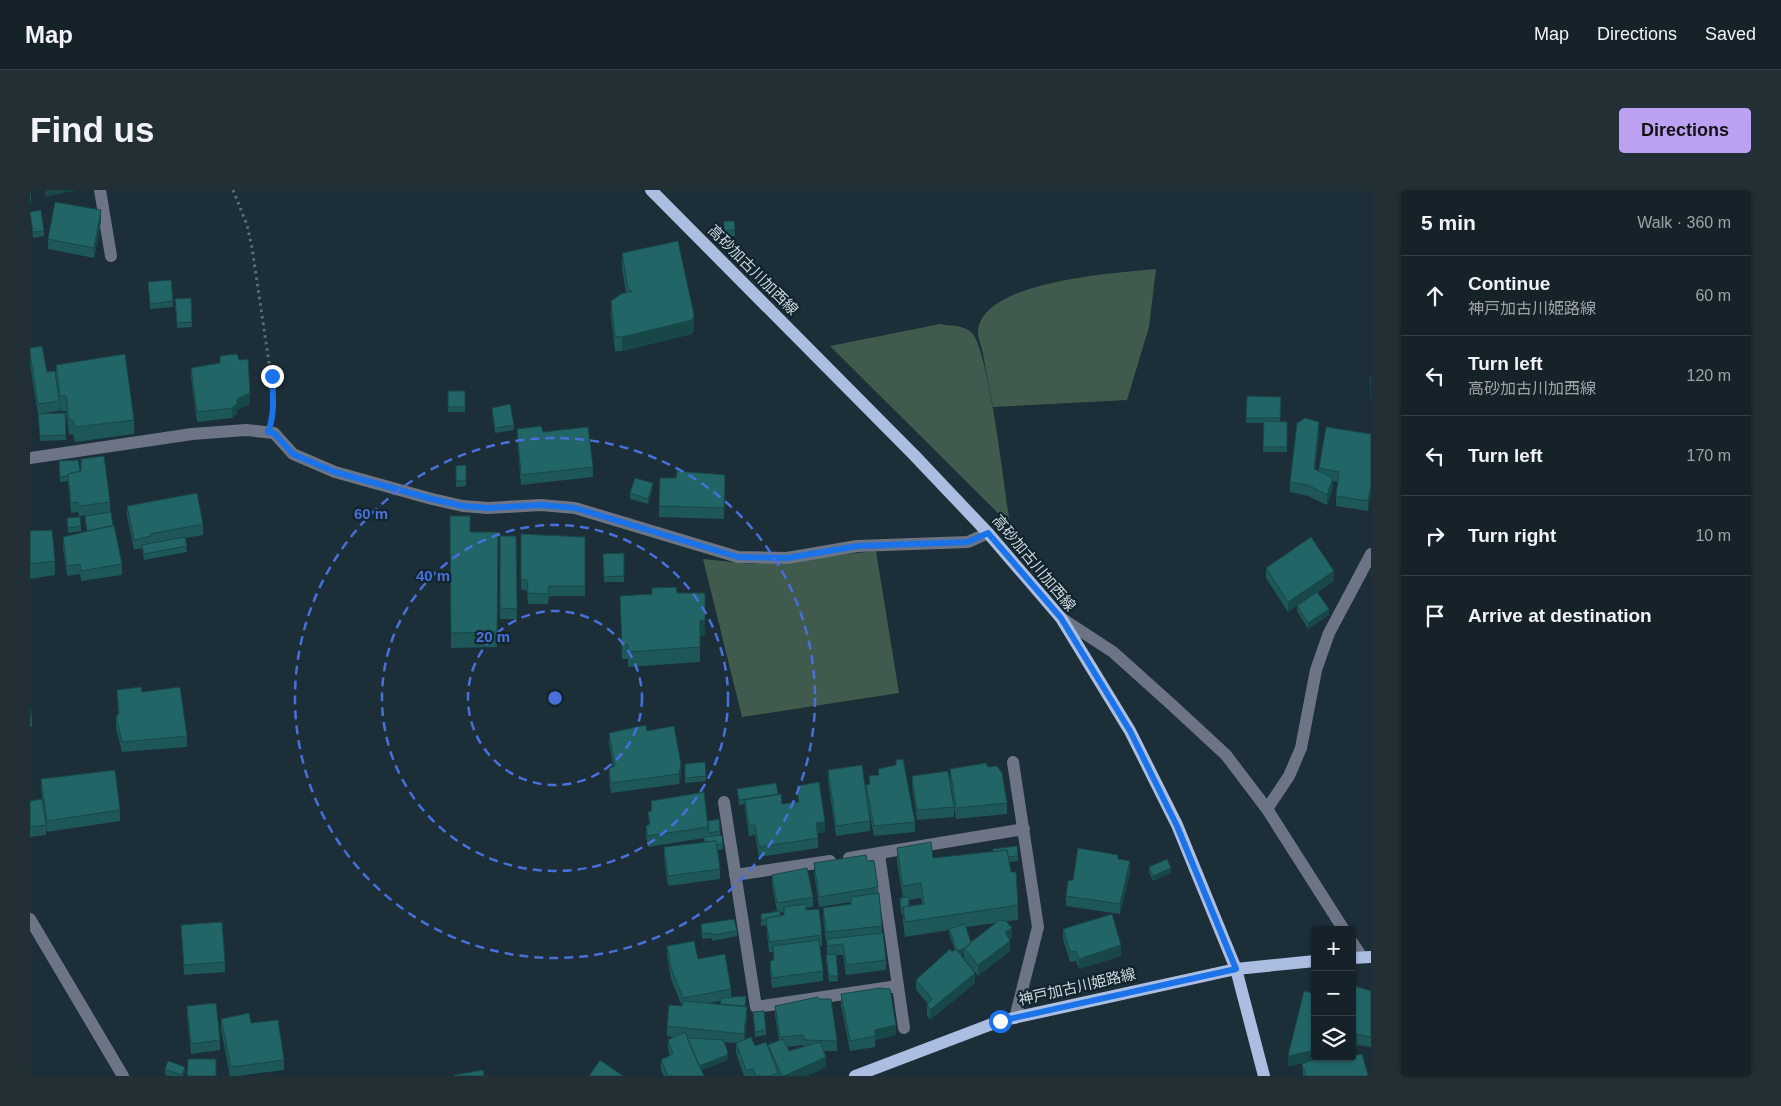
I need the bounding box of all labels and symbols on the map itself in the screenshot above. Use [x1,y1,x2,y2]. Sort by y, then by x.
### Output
street label: 高砂加古川加西線 [705,221,802,318]
route end [261,365,284,388]
text: 60 m [354,505,388,522]
street label: 高砂加古川加西線 [989,511,1079,614]
text: 40 m [416,567,450,584]
text: 20 m [476,628,510,645]
centre of rings [546,689,564,707]
street label: 神戸加古川姫路線 [1017,965,1137,1008]
route start [989,1010,1012,1033]

